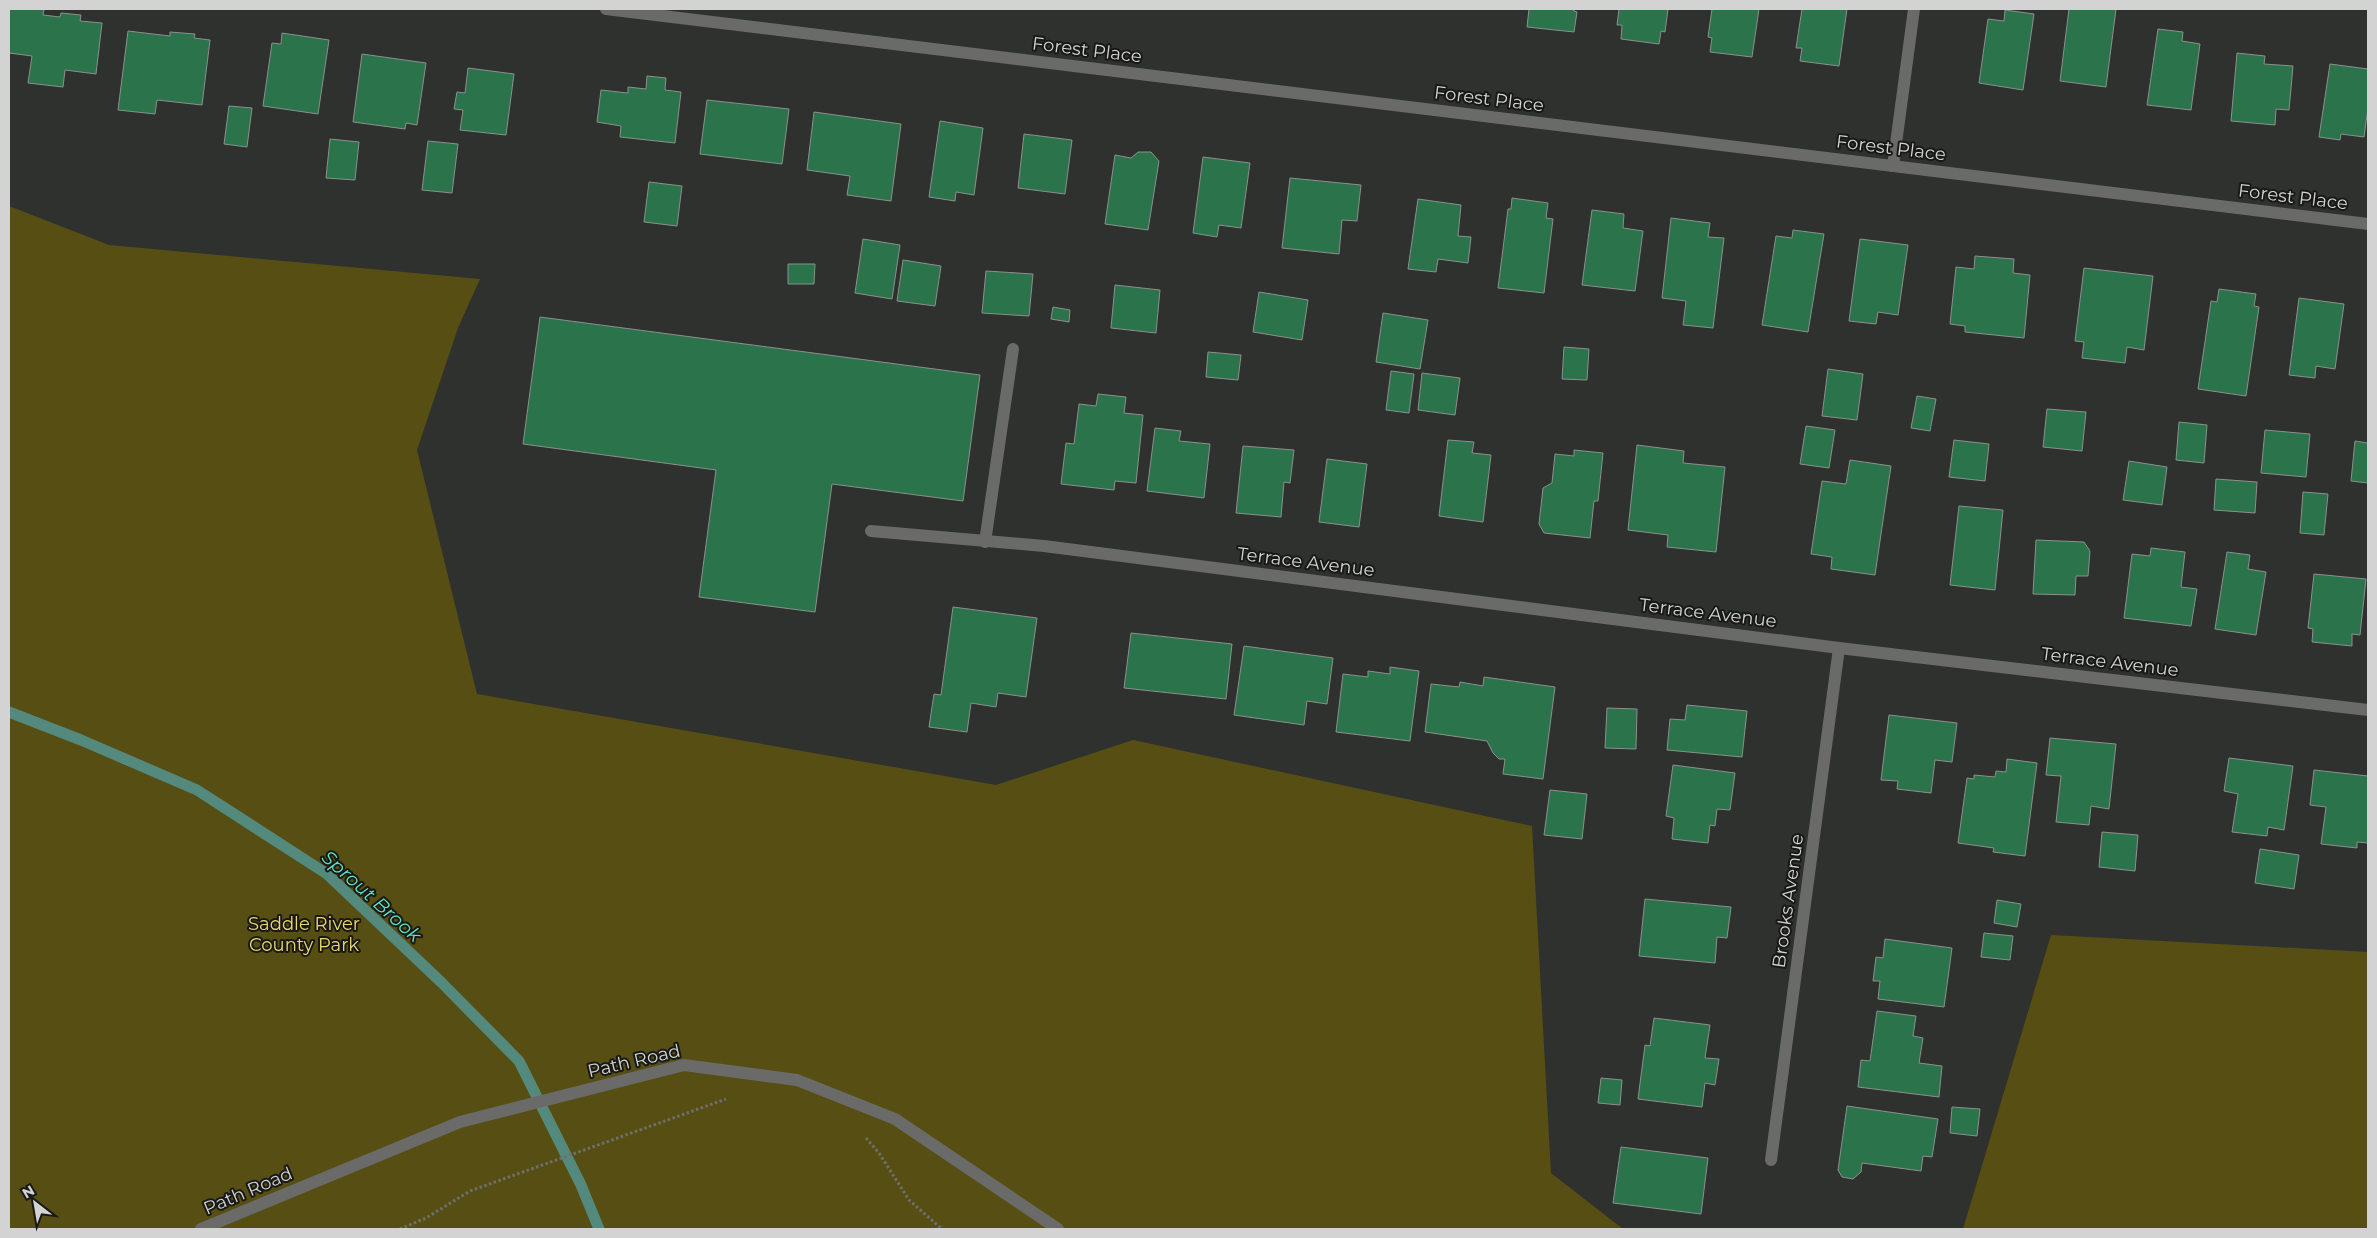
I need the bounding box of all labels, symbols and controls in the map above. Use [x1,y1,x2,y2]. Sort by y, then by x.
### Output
street label: Forest Place [1031,32,1143,68]
street label: Forest Place [1433,81,1545,117]
street label: Forest Place [1835,130,1947,166]
street label: Forest Place [2237,179,2349,215]
street label: Terrace Avenue [1236,543,1376,581]
street label: Terrace Avenue [1638,594,1778,632]
street label: Terrace Avenue [2040,643,2180,681]
street label: Brooks Avenue [1768,832,1808,969]
water label: Sprout Brook [317,846,427,948]
park label: Saddle River County Park [248,913,360,956]
street label: Path Road [585,1040,683,1082]
street label: Path Road [200,1162,296,1220]
north arrow [10,1178,60,1228]
text: N [19,1181,38,1202]

